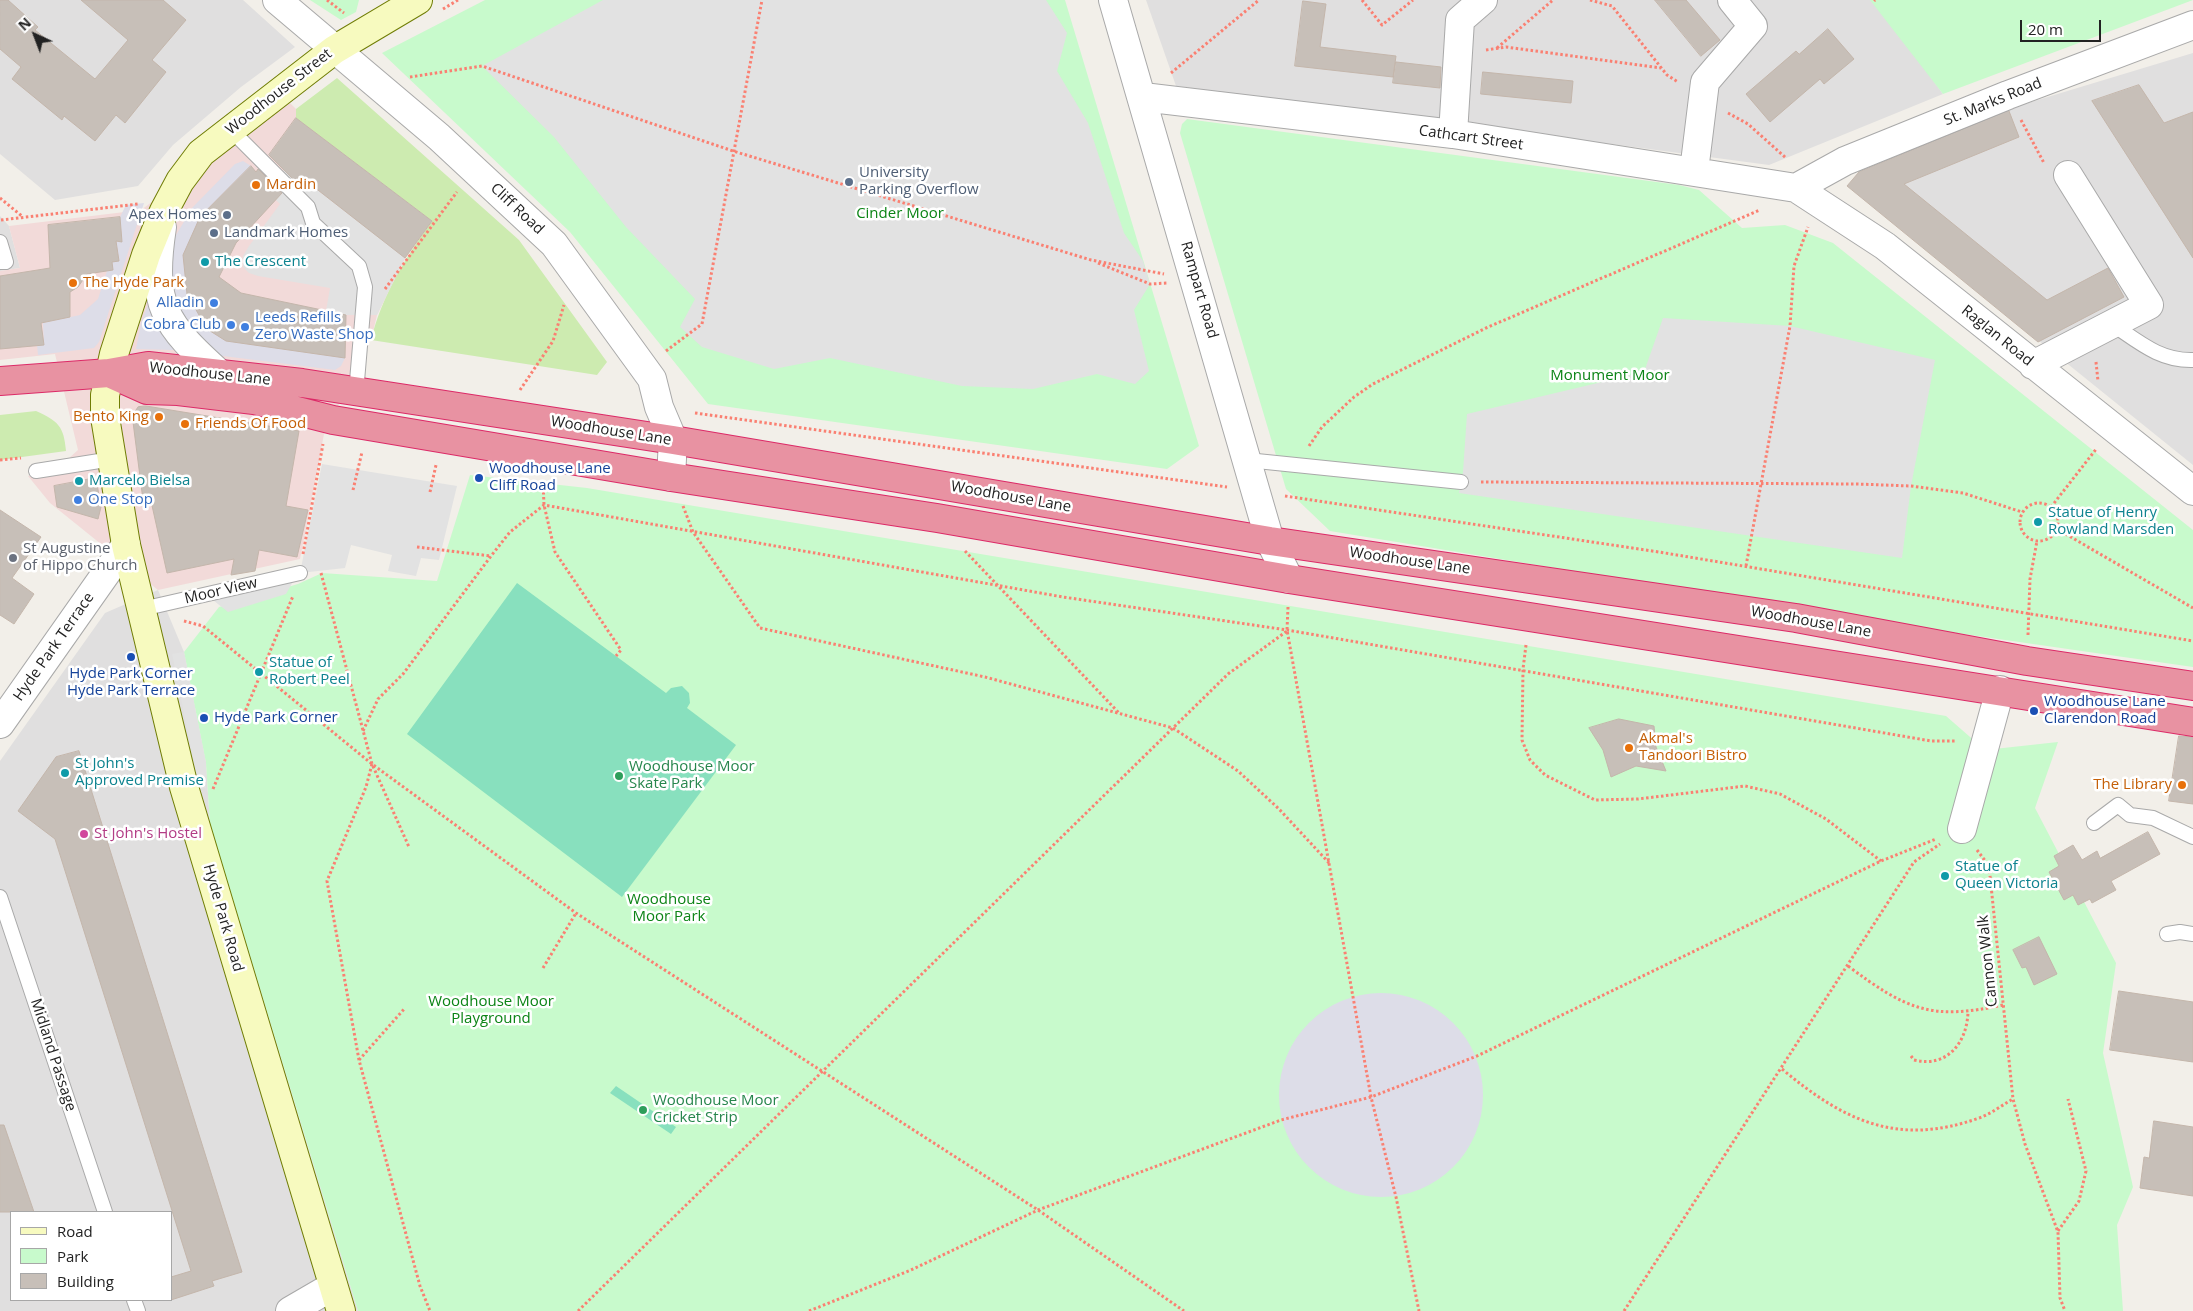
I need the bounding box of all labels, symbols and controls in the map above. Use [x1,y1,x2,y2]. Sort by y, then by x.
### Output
north arrow [10,10,60,60]
scale bar [2023,10,2104,42]
text: N [14,13,35,35]
text: 20 m [2028,19,2063,39]
street label: Woodhouse Street [222,45,336,139]
street label: St. Marks Road [1941,74,2045,130]
street label: Cathcart Street [1418,122,1524,154]
place label: University Parking Overflow [859,164,979,199]
place label: Mardin [266,176,316,194]
marker: University Parking Overflow [843,176,855,188]
marker: Mardin [250,179,262,191]
street label: Cliff Road [486,180,548,238]
park label: Cinder Moor [856,205,944,223]
place label: Apex Homes [129,206,217,224]
marker: Apex Homes [221,209,233,221]
place label: Landmark Homes [224,224,348,242]
marker: Landmark Homes [208,227,220,239]
street label: Rampart Road [1177,239,1221,341]
place label: The Crescent [215,253,306,271]
marker: The Crescent [199,256,211,268]
place label: The Hyde Park [83,274,184,292]
marker: The Hyde Park [67,277,79,289]
place label: Alladin [156,294,204,312]
marker: Alladin [208,297,220,309]
street label: Raglan Road [1958,302,2036,370]
place label: Leeds Refills Zero Waste Shop [255,309,374,344]
place label: Cobra Club [143,316,221,334]
marker: Cobra Club [225,319,237,331]
marker: Leeds Refills Zero Waste Shop [239,321,251,333]
street label: Woodhouse Lane [149,359,271,389]
park label: Monument Moor [1550,367,1670,385]
place label: Bento King [73,408,149,426]
marker: Bento King [153,411,165,423]
street label: Woodhouse Lane [549,413,673,449]
place label: Friends Of Food [195,415,306,433]
marker: Friends Of Food [179,418,191,430]
place label: Woodhouse Lane Cliff Road [489,460,611,495]
place label: Marcelo Bielsa [89,472,190,490]
marker: Woodhouse Lane Cliff Road [473,472,485,484]
marker: Marcelo Bielsa [73,475,85,487]
street label: Woodhouse Lane [949,478,1073,516]
place label: One Stop [88,491,153,509]
marker: One Stop [72,494,84,506]
place label: Statue of Henry Rowland Marsden [2048,504,2174,539]
marker: Statue of Henry Rowland Marsden [2032,516,2044,528]
place label: St Augustine of Hippo Church [23,540,137,575]
street label: Woodhouse Lane [1348,544,1472,578]
marker: St Augustine of Hippo Church [7,552,19,564]
street label: Moor View [183,574,259,608]
street label: Hyde Park Terrace [10,589,98,705]
street label: Woodhouse Lane [1749,603,1873,641]
marker: Hyde Park Corner Hyde Park Terrace [125,651,137,663]
place label: Statue of Robert Peel [269,654,350,689]
place label: Hyde Park Corner Hyde Park Terrace [67,665,195,700]
marker: Statue of Robert Peel [253,666,265,678]
place label: Woodhouse Lane Clarendon Road [2044,693,2166,728]
marker: Woodhouse Lane Clarendon Road [2028,705,2040,717]
place label: Hyde Park Corner [214,709,338,727]
marker: Hyde Park Corner [198,712,210,724]
place label: Akmal's Tandoori Bistro [1639,730,1747,765]
marker: Akmal's Tandoori Bistro [1623,742,1635,754]
place label: St John's Approved Premise [75,755,204,790]
place label: Woodhouse Moor Skate Park [629,758,755,793]
marker: St John's Approved Premise [59,767,71,779]
marker: Woodhouse Moor Skate Park [613,770,625,782]
place label: The Library [2093,776,2172,794]
marker: The Library [2176,779,2188,791]
place label: St John's Hostel [94,825,202,843]
marker: St John's Hostel [78,828,90,840]
place label: Statue of Queen Victoria [1955,858,2058,893]
street label: Hyde Park Road [199,862,247,974]
marker: Statue of Queen Victoria [1939,870,1951,882]
park label: Woodhouse Moor Park [627,891,711,926]
street label: Cannon Walk [1974,914,2002,1008]
park label: Woodhouse Moor Playground [428,993,554,1028]
street label: Midland Passage [26,996,80,1114]
place label: Woodhouse Moor Cricket Strip [653,1092,779,1127]
marker: Woodhouse Moor Cricket Strip [637,1104,649,1116]
legend [10,1211,172,1301]
text: Road [57,1221,93,1241]
text: Park [57,1246,88,1266]
text: Building [57,1271,114,1291]

